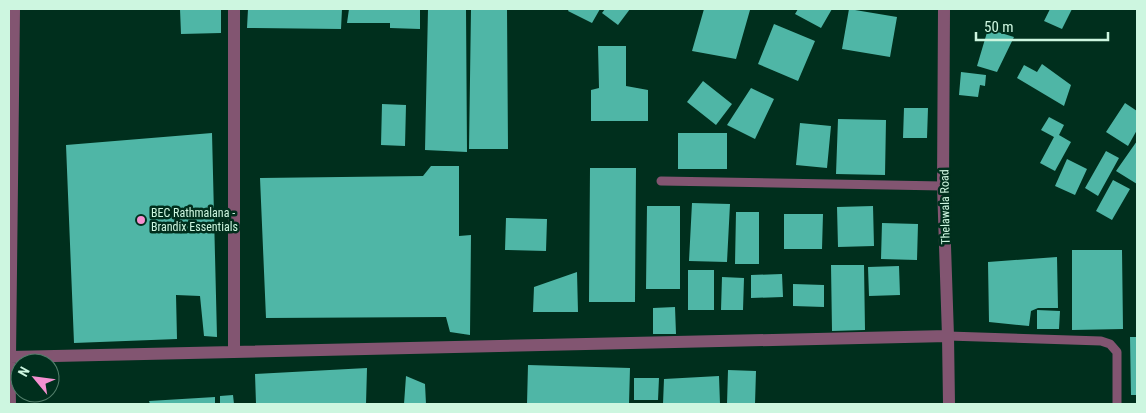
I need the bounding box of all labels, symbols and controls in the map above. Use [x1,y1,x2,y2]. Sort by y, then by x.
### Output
scale bar [976,10,1108,42]
text: 50 m [984,18,1014,36]
street label: Thelawala Road [937,169,953,245]
place label: BEC Rathmalana - Brandix Essentials [151,206,238,234]
marker: BEC Rathmalana - Brandix Essentials [135,214,147,226]
north arrow [10,353,60,403]
text: N [15,364,33,379]

